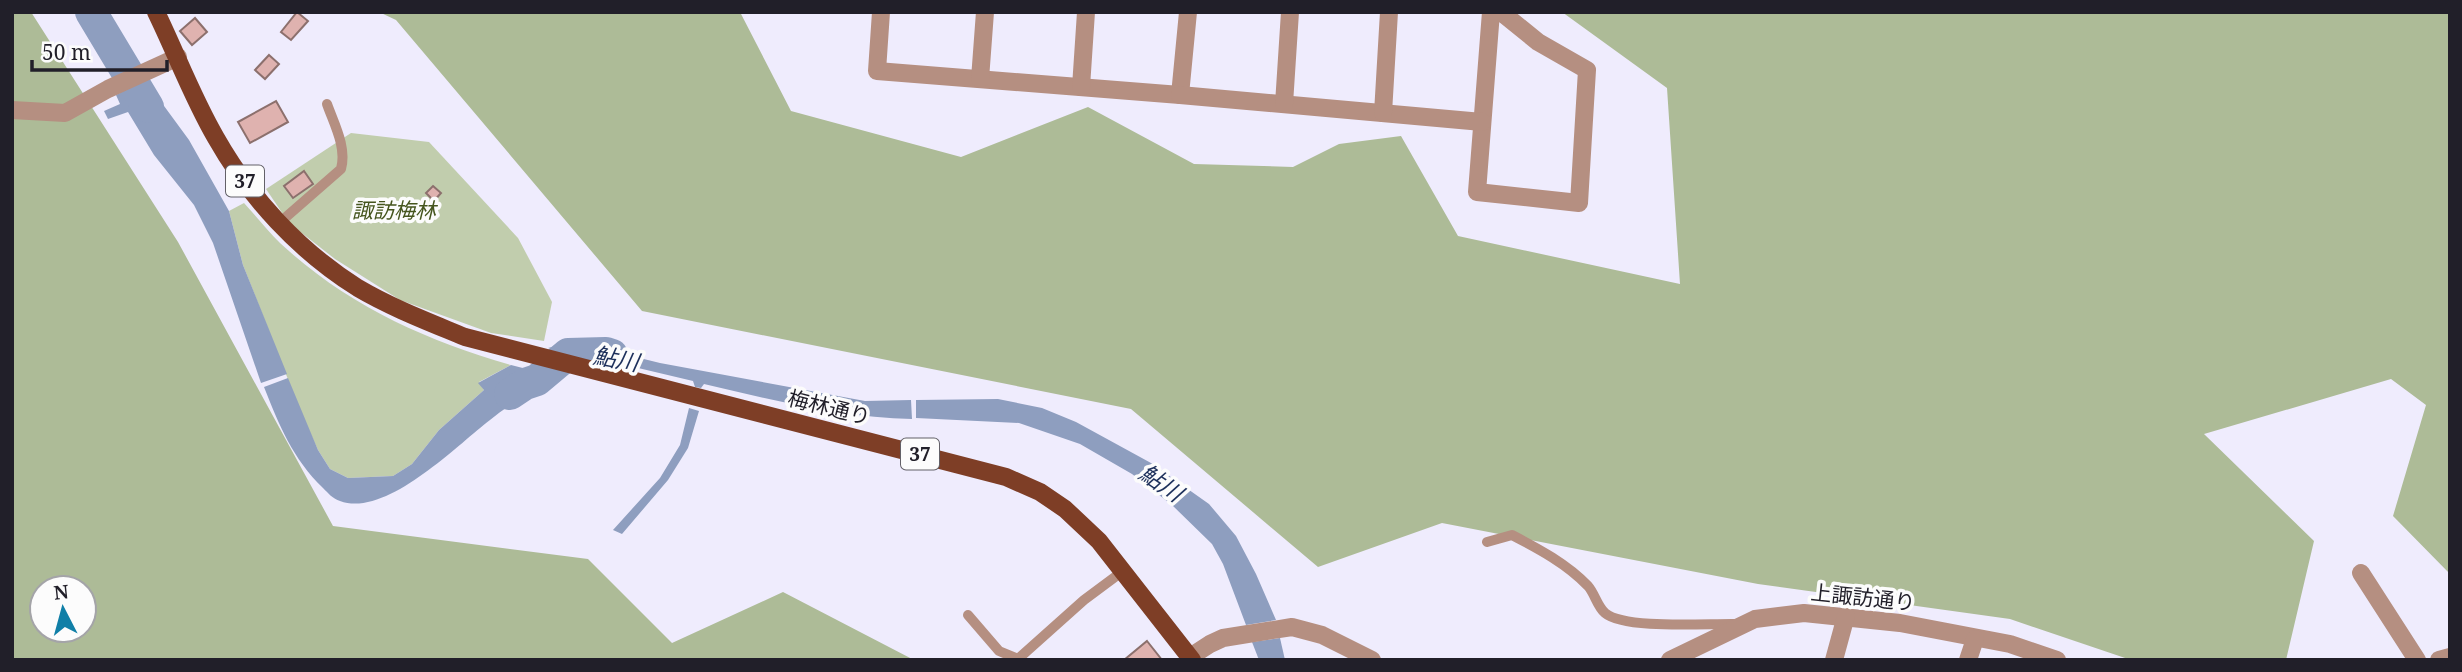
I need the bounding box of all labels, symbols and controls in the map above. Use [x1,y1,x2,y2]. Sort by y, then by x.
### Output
scale bar [32,28,166,72]
text: 50 m [42,38,91,66]
road number: 37 [226,166,264,196]
park label: 諏訪梅林 [352,196,439,224]
water label: 鮎川 [591,338,645,378]
street label: 梅林通り [785,383,873,431]
road number: 37 [901,438,939,470]
water label: 鮎川 [1134,456,1192,510]
north arrow [28,574,98,644]
text: N [52,578,70,606]
street label: 上諏訪通り [1809,578,1917,616]

